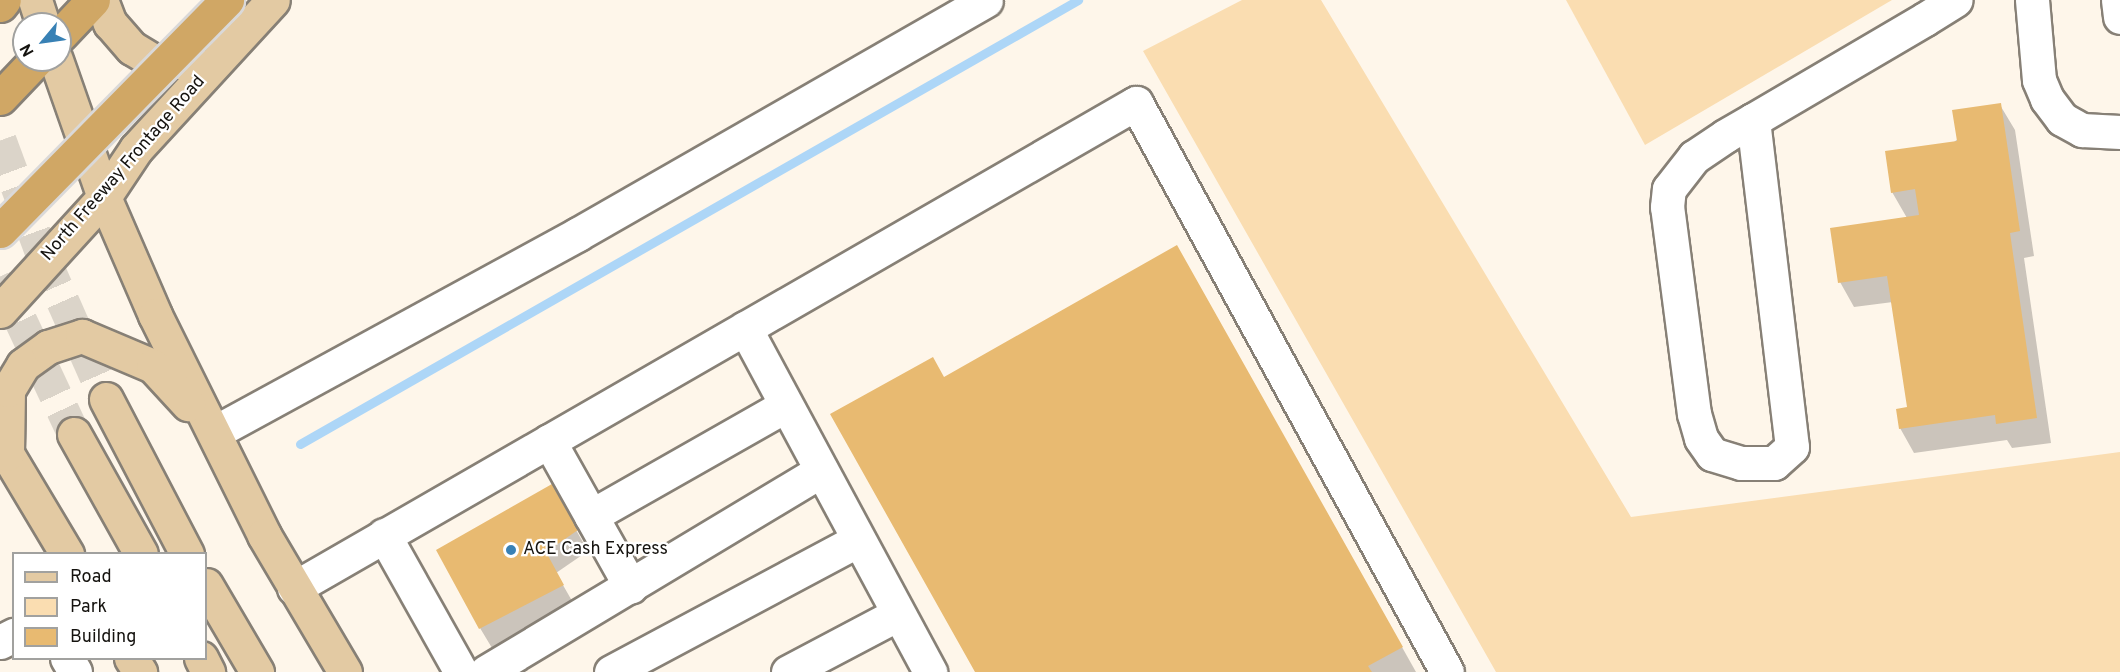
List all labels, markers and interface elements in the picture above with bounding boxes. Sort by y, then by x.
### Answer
north arrow [12,12,72,72]
text: N [16,40,40,60]
street label: North Freeway Frontage Road [38,72,210,266]
place label: ACE Cash Express [523,539,668,561]
marker: ACE Cash Express [504,543,518,557]
legend [12,552,207,660]
text: Road [70,566,112,589]
text: Park [70,596,107,619]
text: Building [70,626,136,649]

